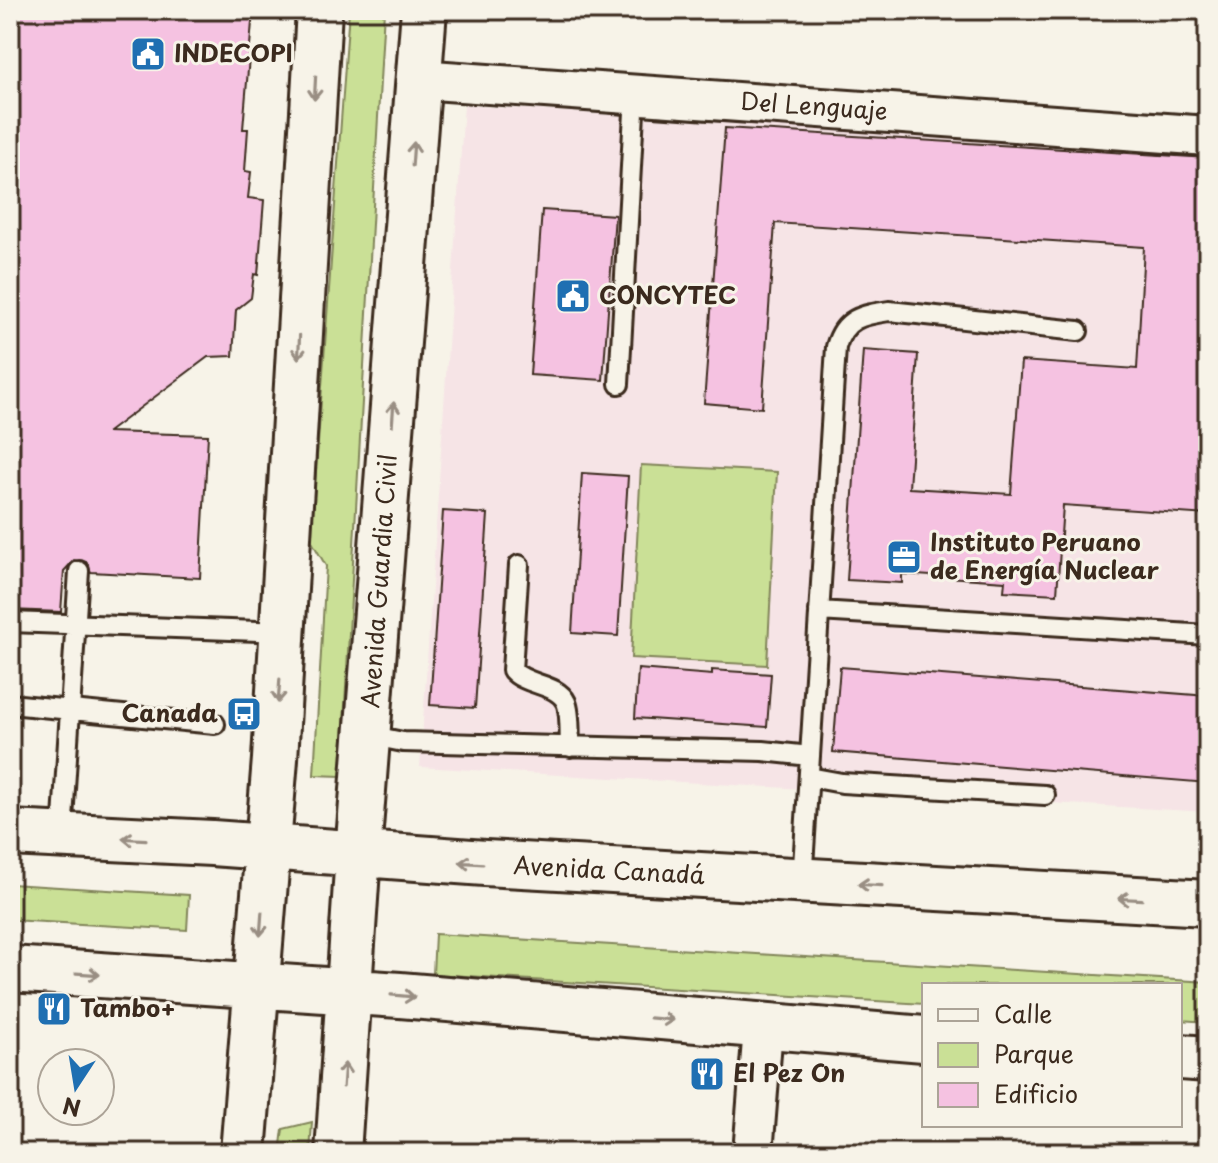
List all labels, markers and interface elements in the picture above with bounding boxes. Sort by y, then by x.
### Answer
place label: INDECOPI [174,34,293,70]
public building icon: INDECOPI [129,35,167,73]
one-way arrow [307,74,322,101]
street label: Del Lenguaje [739,82,889,128]
one-way arrow [406,141,421,168]
place label: CONCYTEC [599,276,736,312]
public building icon: CONCYTEC [554,277,592,315]
one-way arrow [292,333,307,360]
one-way arrow [386,401,401,428]
street label: Avenida Guardia Civil [351,453,405,709]
place label: Instituto Peruano de Energía Nuclear [930,523,1159,587]
office icon: Instituto Peruano de Energía Nuclear [885,538,923,576]
one-way arrow [271,677,286,704]
place label: Canada [121,694,218,730]
bus stop icon: Canada [225,695,263,733]
one-way arrow [121,831,148,846]
street label: Avenida Canadá [513,846,706,892]
one-way arrow [458,855,485,870]
one-way arrow [858,877,884,892]
one-way arrow [1117,891,1144,906]
one-way arrow [253,911,268,937]
one-way arrow [74,967,101,982]
legend [922,983,1182,1127]
one-way arrow [389,988,416,1003]
place label: Tambo+ [80,989,176,1025]
restaurant icon: Tambo+ [35,990,73,1028]
text: Calle [994,995,1052,1031]
one-way arrow [648,1011,675,1026]
text: Parque [994,1035,1074,1071]
north arrow [36,1047,116,1127]
place label: El Pez On [733,1054,845,1090]
restaurant icon: El Pez On [688,1055,726,1093]
one-way arrow [337,1062,352,1089]
text: Edificio [994,1075,1078,1111]
text: N [60,1090,83,1126]

